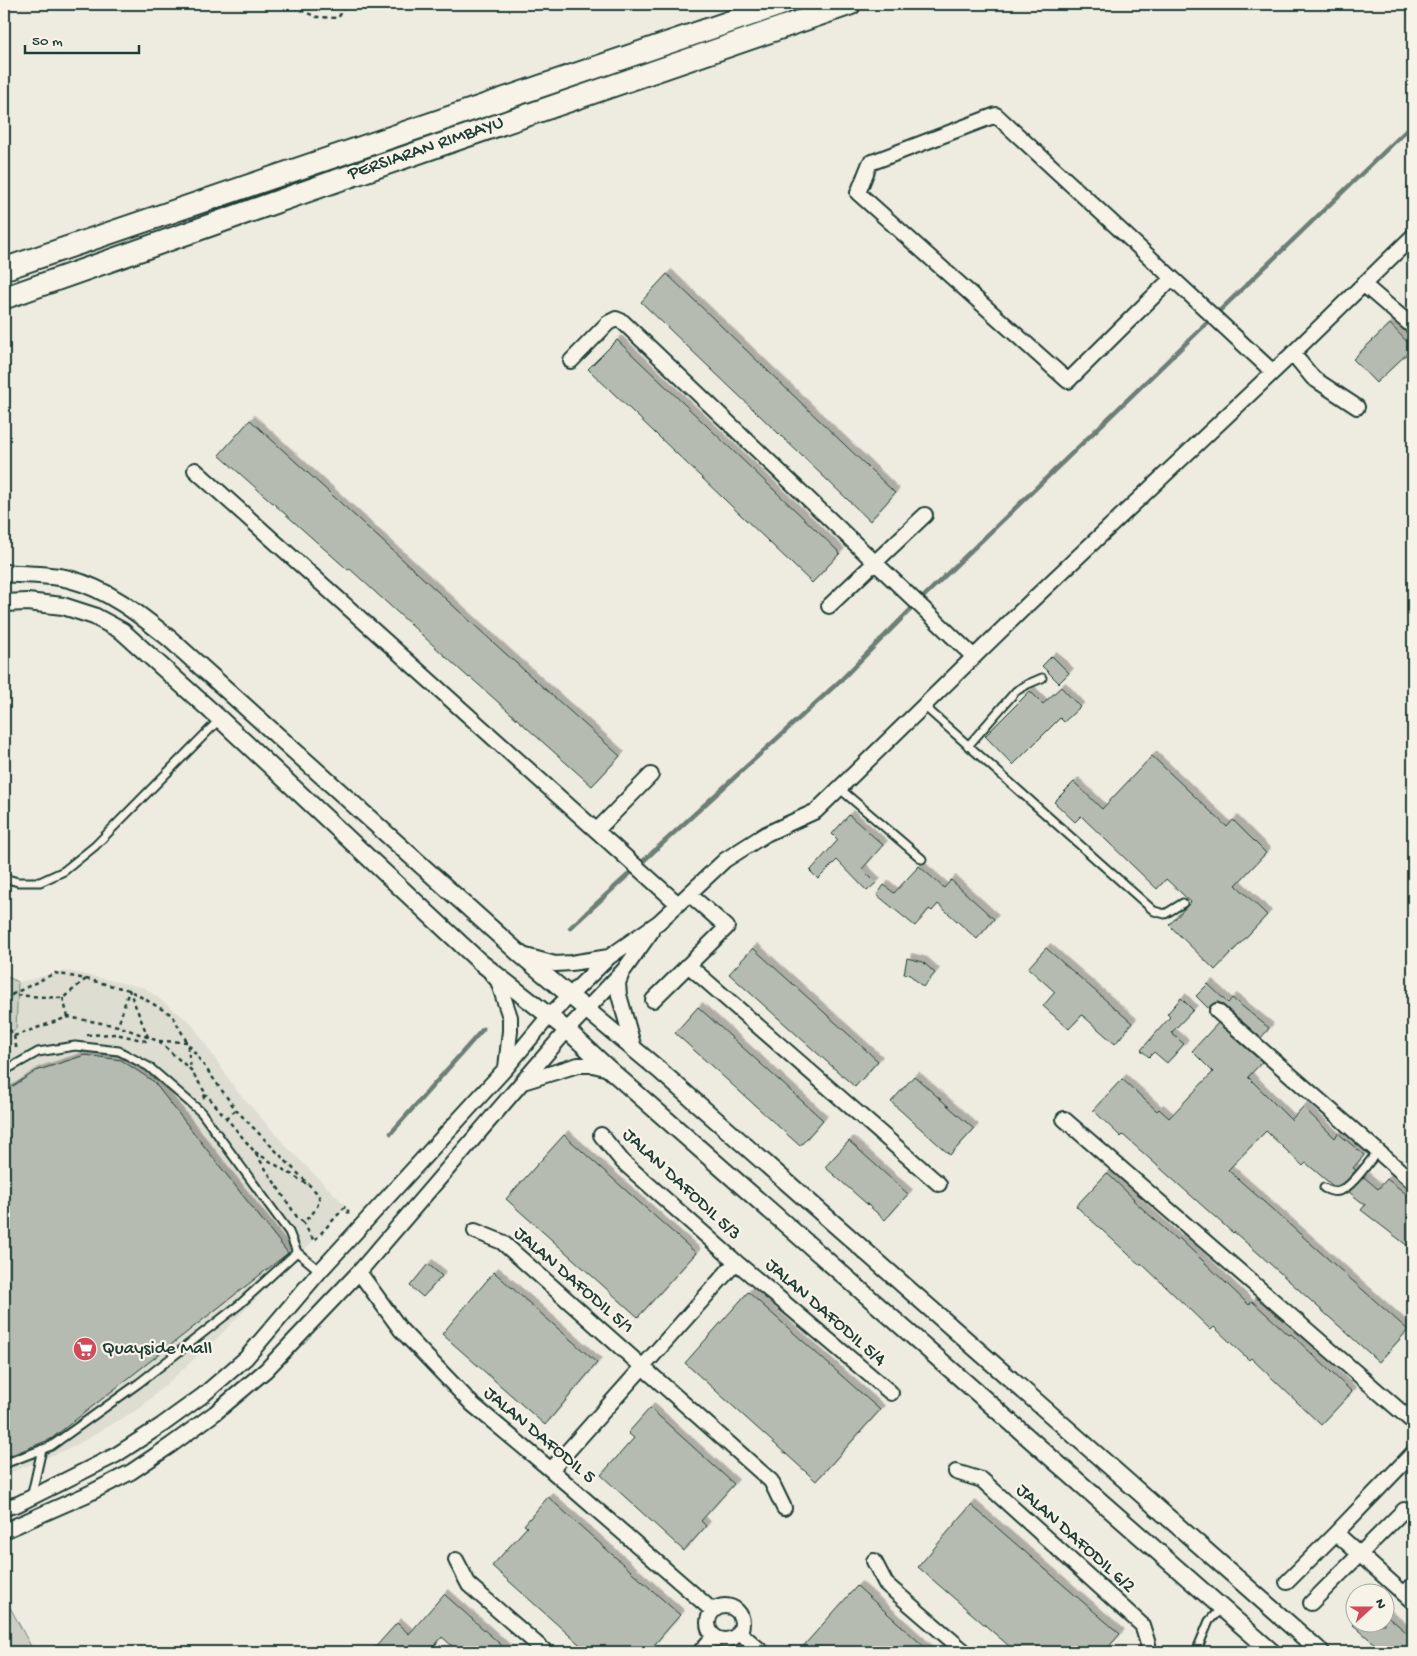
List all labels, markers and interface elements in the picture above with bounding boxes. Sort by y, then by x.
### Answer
scale bar [25,22,139,54]
text: 50 m [32,33,63,51]
street label: PERSIARAN RIMBAYU [344,112,507,187]
street label: JALAN DAFODIL 5/3 [617,1124,745,1246]
street label: JALAN DAFODIL 5/1 [508,1223,638,1339]
street label: JALAN DAFODIL 5/4 [760,1254,890,1372]
supermarket icon: Quayside Mall [72,1336,98,1362]
place label: Quayside Mall [102,1338,212,1361]
street label: JALAN DAFODIL 5 [478,1382,600,1490]
street label: JALAN DAFODIL 6/2 [1010,1479,1140,1599]
north arrow [1344,1584,1394,1634]
text: N [1370,1597,1389,1612]

